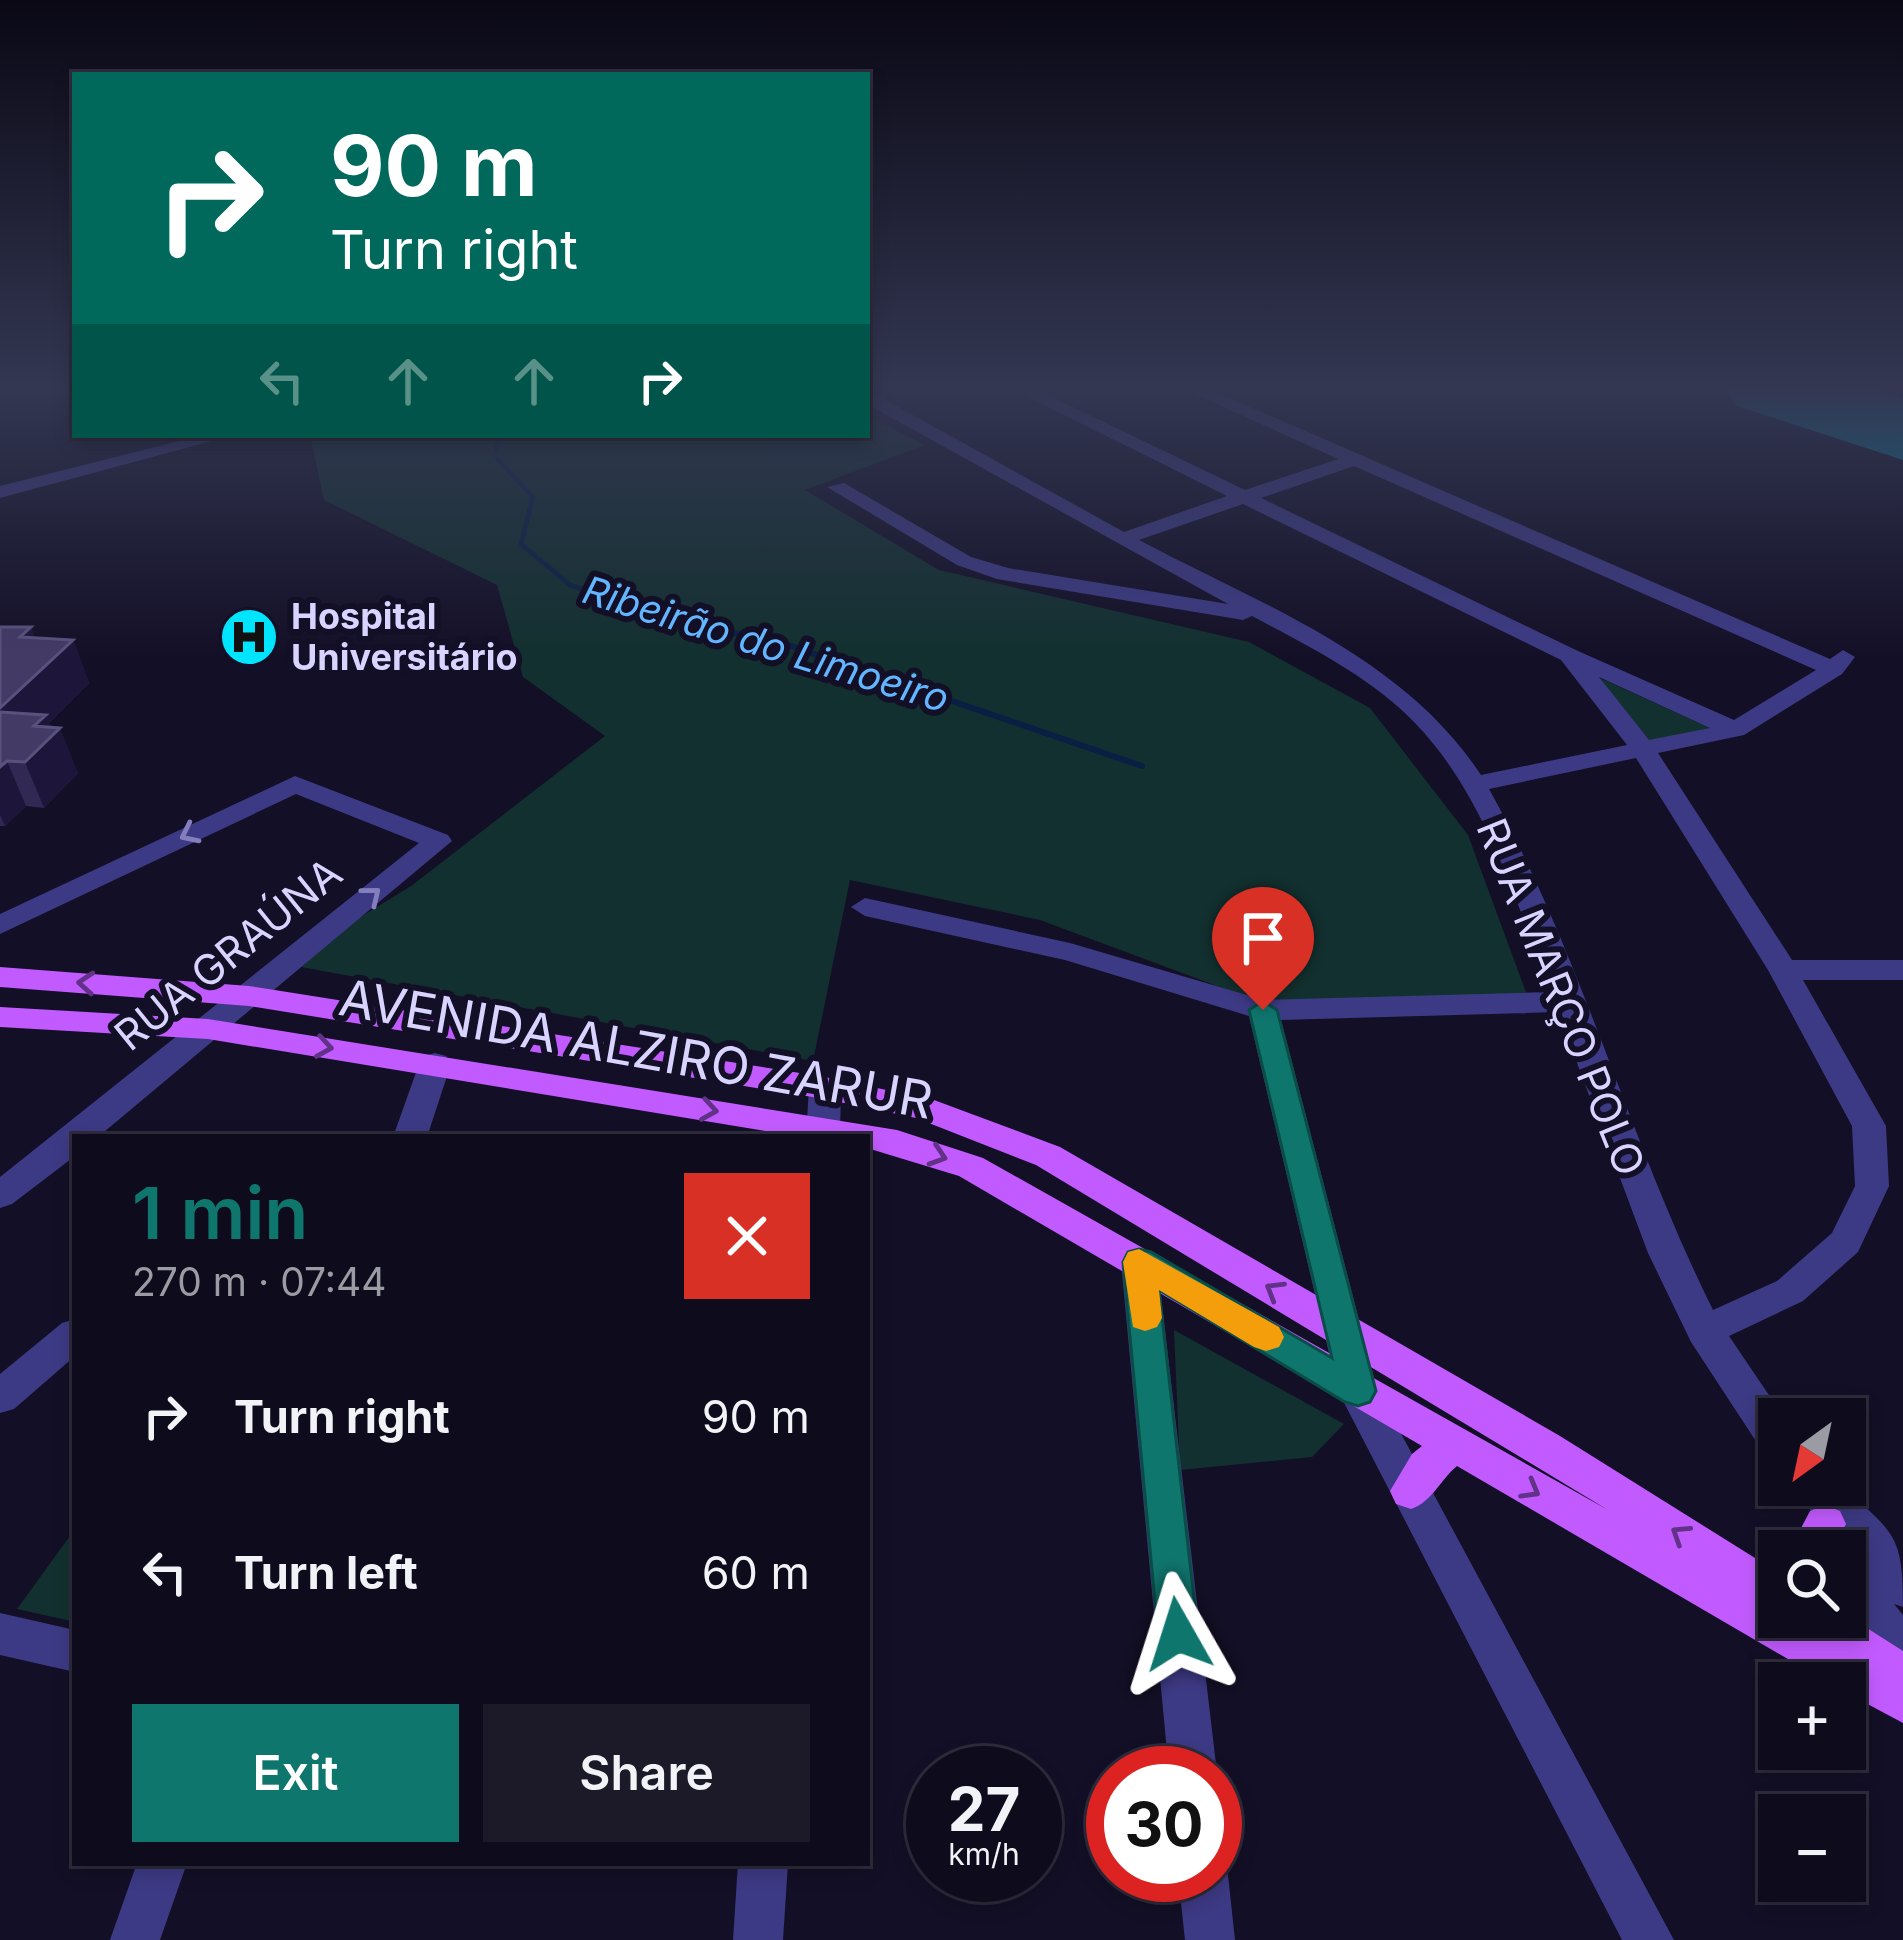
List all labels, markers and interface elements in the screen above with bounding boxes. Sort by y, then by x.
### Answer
text: 90 m [330,115,538,216]
icon: right [132,120,288,276]
text: Turn right [330,217,578,282]
icon: left [249,348,315,414]
icon: ahead [375,348,441,414]
icon: ahead [501,348,567,414]
icon: right [627,348,693,414]
water label: Ribeirão do Limoeiro [578,565,955,722]
place label: Hospital Universitário [291,594,518,679]
hospital icon: Hospital Universitário [218,606,280,668]
street label: RUA MARÇO POLO [1467,811,1656,1183]
one-way arrow [180,820,201,843]
street label: RUA GRAÚNA [104,847,351,1060]
pin [1212,887,1314,1010]
one-way arrow [358,888,380,909]
icon: arrive [1230,905,1296,971]
street label: AVENIDA ALZIRO ZARUR [335,966,937,1131]
one-way arrow [76,971,95,997]
one-way arrow [314,1033,333,1059]
one-way arrow [698,1096,718,1121]
one-way arrow [926,1142,947,1167]
text: 1 min [132,1169,308,1256]
button: close [684,1173,810,1299]
text: 270 m · 07:44 [132,1258,386,1305]
one-way arrow [1265,1282,1287,1305]
icon: right [132,1383,198,1449]
text: Turn right [234,1389,450,1444]
text: 90 m [702,1389,810,1444]
north arrow [1758,1398,1866,1506]
map controls [1758,1398,1866,1902]
one-way arrow [1518,1475,1540,1498]
one-way arrow [1672,1526,1694,1548]
button: search [1758,1530,1866,1638]
icon: left [132,1539,198,1605]
text: Turn left [234,1545,418,1600]
text: 60 m [702,1545,810,1600]
position arrow [1115,1571,1241,1697]
button: + [1758,1662,1866,1770]
button: Exit [132,1704,459,1842]
button: Share [483,1704,810,1842]
speed limit sign: 30 [1086,1746,1242,1902]
text: 27 [948,1773,1020,1845]
button: − [1758,1794,1866,1902]
text: km/h [948,1836,1020,1872]

